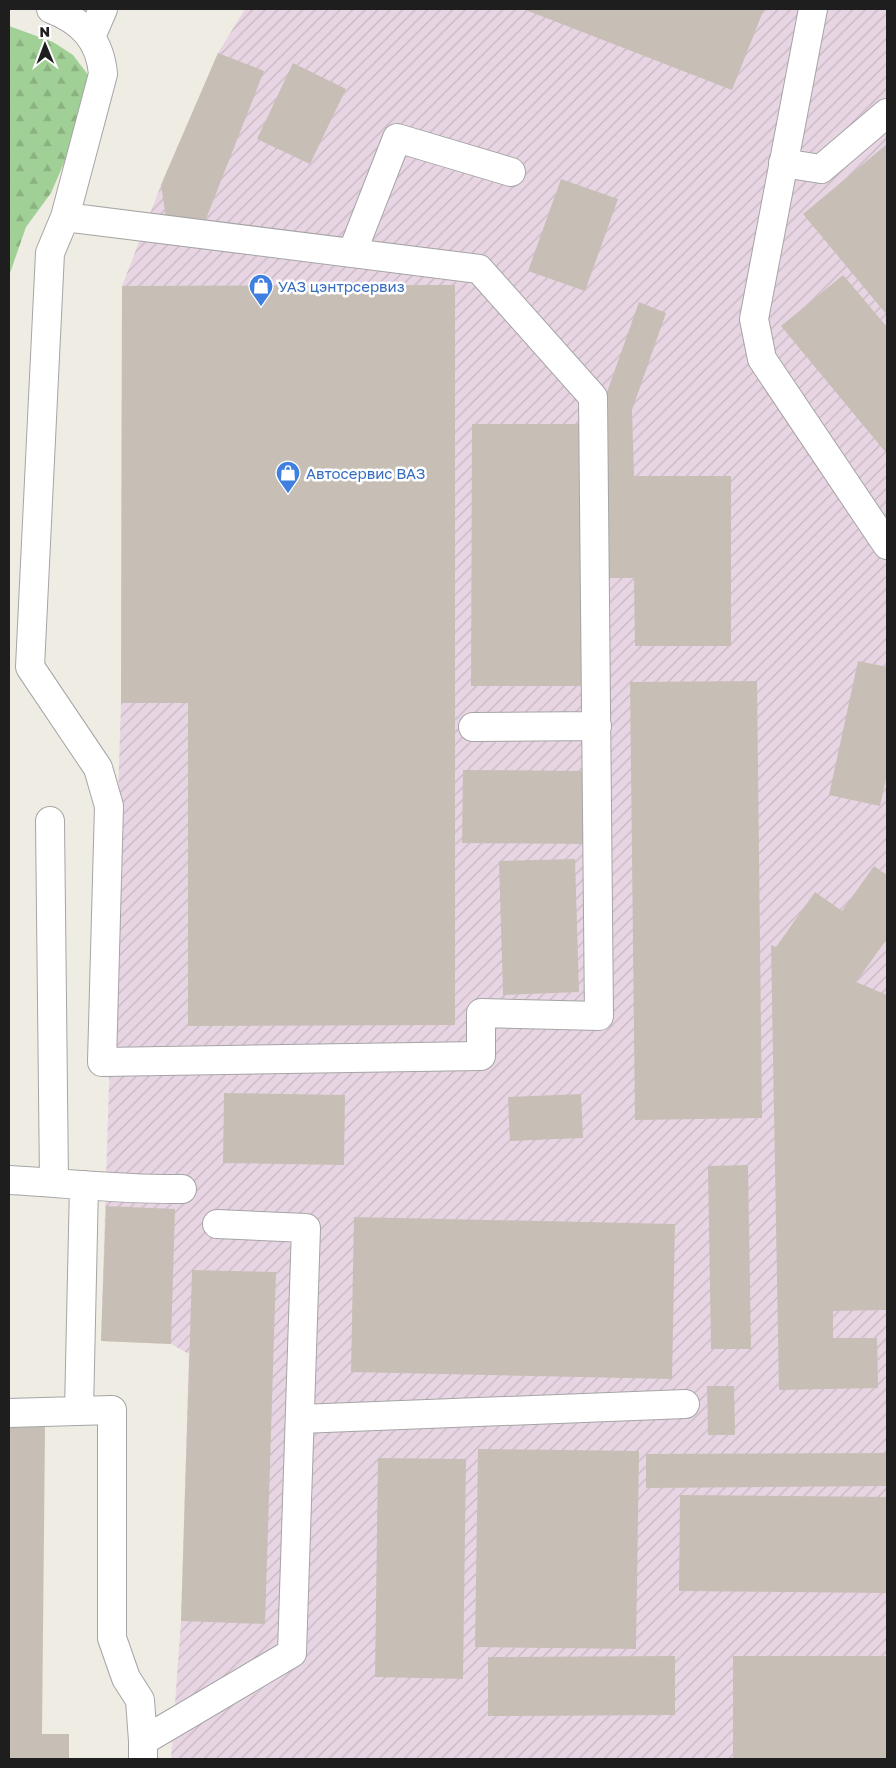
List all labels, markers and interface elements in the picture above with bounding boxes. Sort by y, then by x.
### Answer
north arrow [20,20,70,70]
text: N [39,23,50,40]
shop icon: УАЗ цэнтрсервиз [248,273,274,307]
place label: УАЗ цэнтрсервиз [278,277,405,295]
shop icon: Автосервис ВАЗ [275,460,301,494]
place label: Автосервис ВАЗ [306,464,425,482]

